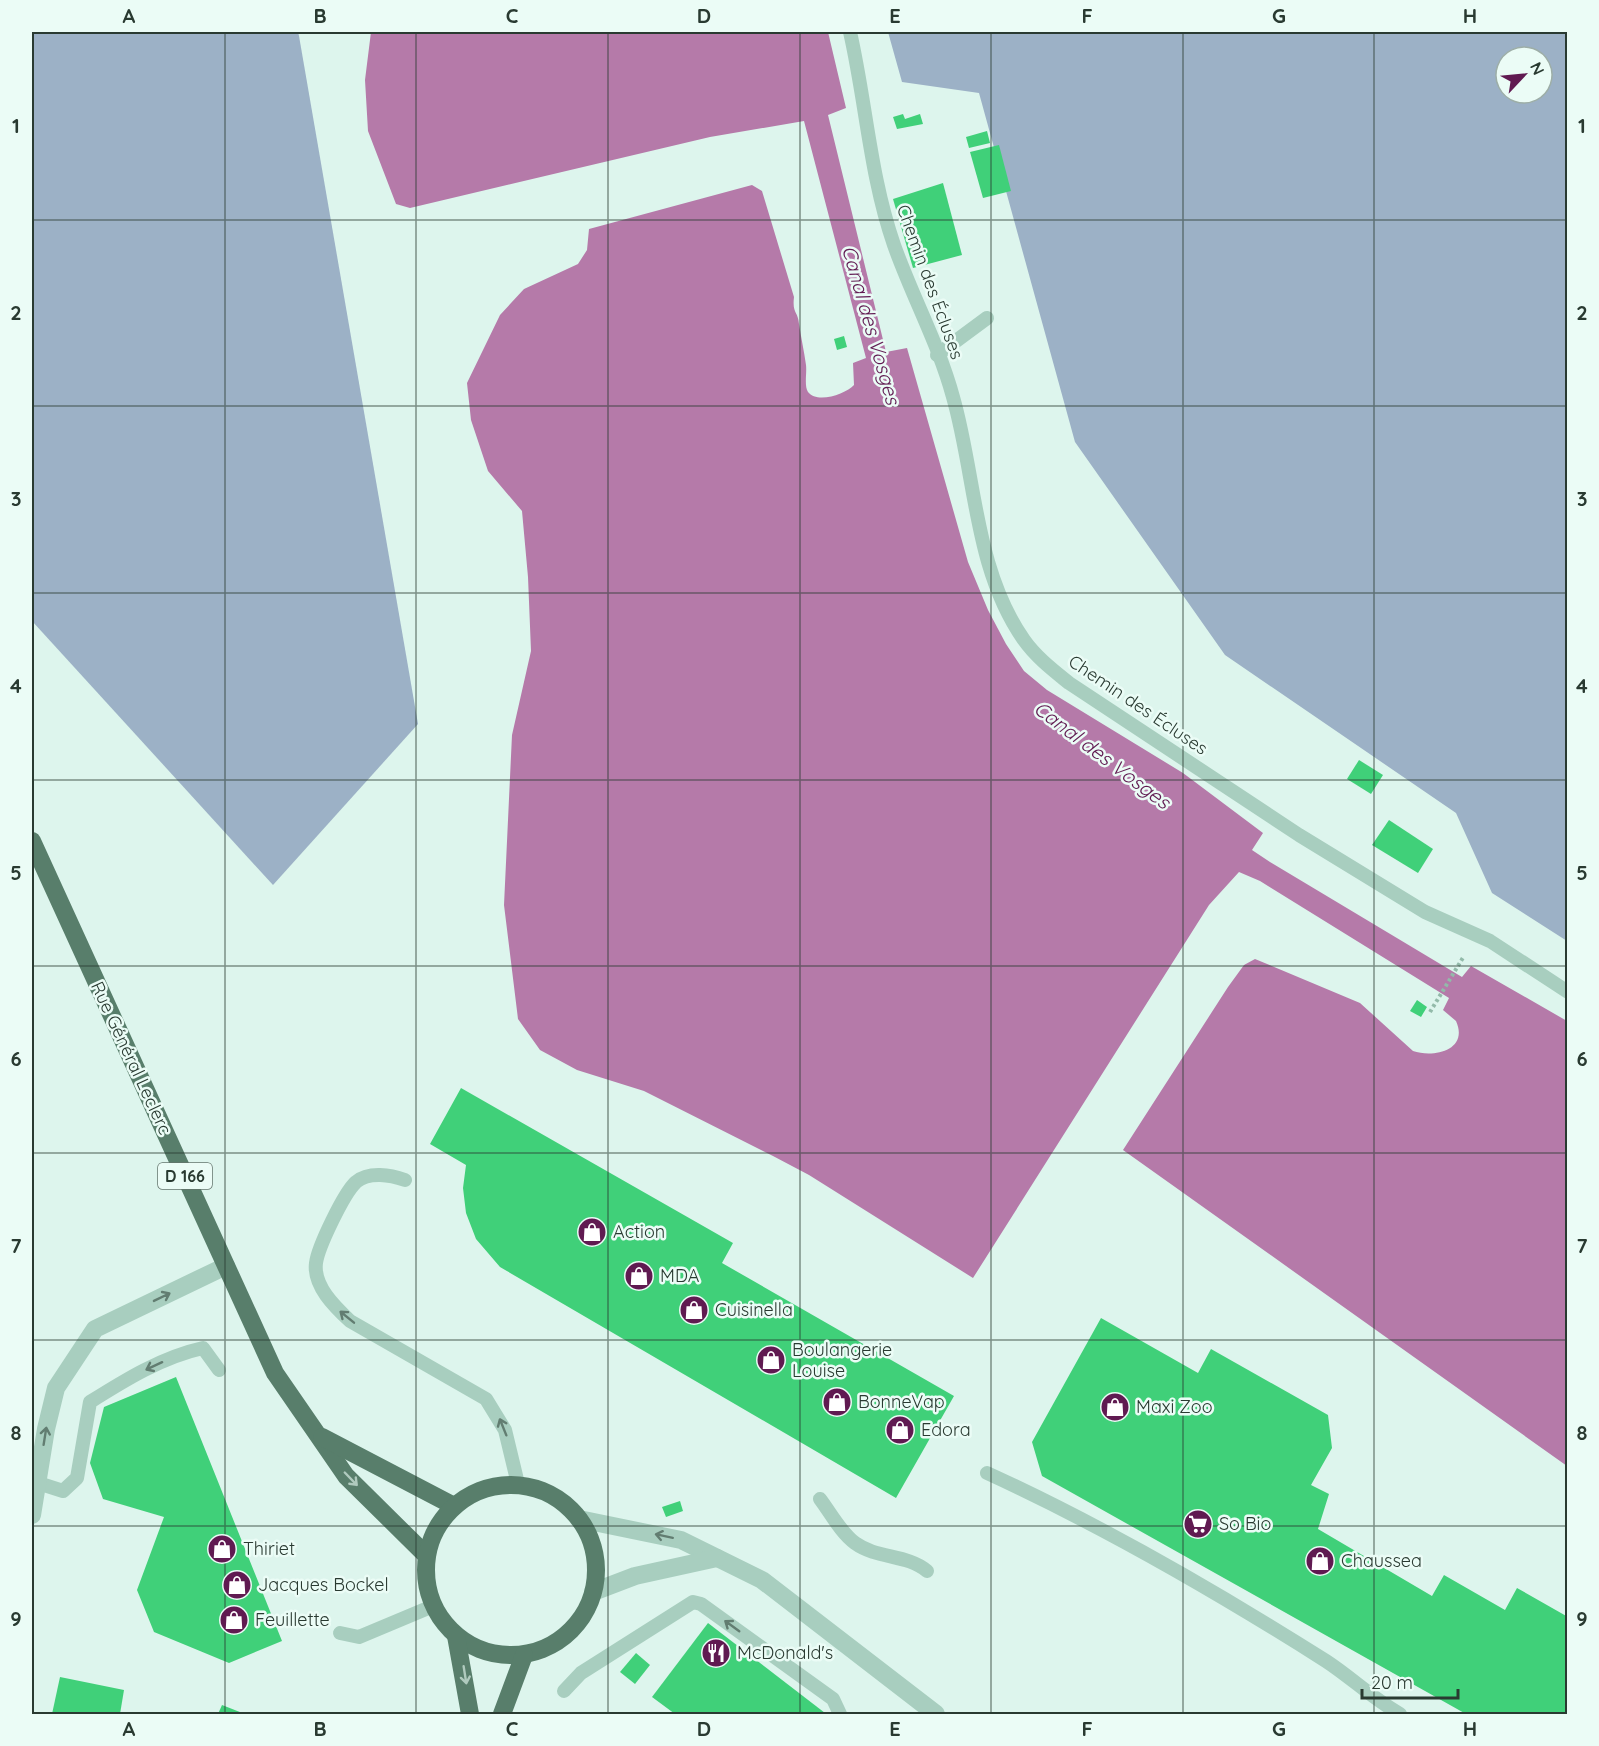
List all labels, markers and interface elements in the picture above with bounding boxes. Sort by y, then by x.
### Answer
text: A [123,3,136,28]
text: B [313,3,327,28]
text: C [506,3,519,28]
text: D [697,3,711,28]
text: E [889,3,901,28]
text: F [1081,3,1093,28]
text: G [1272,3,1286,28]
text: H [1463,3,1477,28]
north arrow [1494,45,1554,105]
text: N [1526,59,1549,78]
text: 1 [12,113,20,138]
text: 1 [1578,113,1586,138]
street label: Chemin des Écluses [892,201,969,362]
water label: Canal des Vosges [837,242,907,409]
text: 2 [10,300,22,325]
text: 2 [1576,300,1588,325]
text: 3 [11,486,21,511]
text: 3 [1577,486,1587,511]
street label: Chemin des Écluses [1064,649,1212,760]
text: 4 [10,673,22,698]
text: 4 [1576,673,1588,698]
water label: Canal des Vosges [1029,695,1177,815]
text: 5 [10,860,22,885]
text: 5 [1576,860,1588,885]
street label: Rue Général Leclerc [86,978,177,1138]
text: 6 [10,1046,22,1071]
text: 6 [1576,1046,1588,1071]
road number: D 166 [158,1163,212,1189]
shop icon: Action [576,1216,608,1248]
place label: Action [613,1220,665,1243]
text: 7 [11,1233,22,1258]
text: 7 [1577,1233,1588,1258]
shop icon: MDA [623,1260,655,1292]
place label: MDA [660,1264,700,1287]
one-way arrow [153,1290,171,1302]
shop icon: Cuisinella [678,1294,710,1326]
place label: Cuisinella [715,1298,793,1321]
one-way arrow [339,1311,355,1324]
place label: Boulangerie Louise [792,1338,892,1382]
shop icon: Boulangerie Louise [755,1344,787,1376]
one-way arrow [146,1361,164,1373]
shop icon: BonneVap [821,1386,853,1418]
place label: BonneVap [858,1390,945,1413]
shop icon: Maxi Zoo [1099,1391,1131,1423]
place label: Maxi Zoo [1136,1395,1213,1418]
shop icon: Edora [884,1414,916,1446]
one-way arrow [497,1418,508,1437]
place label: Edora [921,1418,971,1441]
text: 8 [11,1420,22,1445]
text: 8 [1577,1420,1588,1445]
one-way arrow [39,1427,50,1447]
one-way arrow [344,1472,358,1487]
supermarket icon: So Bio [1182,1508,1214,1540]
place label: So Bio [1219,1512,1271,1535]
one-way arrow [655,1530,674,1541]
shop icon: Thiriet [206,1533,238,1565]
place label: Thiriet [243,1537,295,1560]
shop icon: Chaussea [1304,1545,1336,1577]
place label: Chaussea [1341,1549,1422,1572]
shop icon: Jacques Bockel [221,1569,253,1601]
place label: Jacques Bockel [258,1573,389,1596]
shop icon: Feuillette [218,1604,250,1636]
text: 9 [10,1606,22,1631]
text: 9 [1576,1606,1588,1631]
place label: Feuillette [255,1608,330,1631]
one-way arrow [724,1619,740,1632]
restaurant icon: McDonald's [700,1637,732,1669]
place label: McDonald's [737,1641,833,1664]
scale bar [1362,1662,1458,1700]
one-way arrow [459,1665,470,1685]
text: 20 m [1371,1671,1413,1694]
text: A [123,1716,136,1741]
text: B [313,1716,327,1741]
text: C [506,1716,519,1741]
text: D [697,1716,711,1741]
text: E [889,1716,901,1741]
text: F [1081,1716,1093,1741]
text: G [1272,1716,1286,1741]
text: H [1463,1716,1477,1741]

